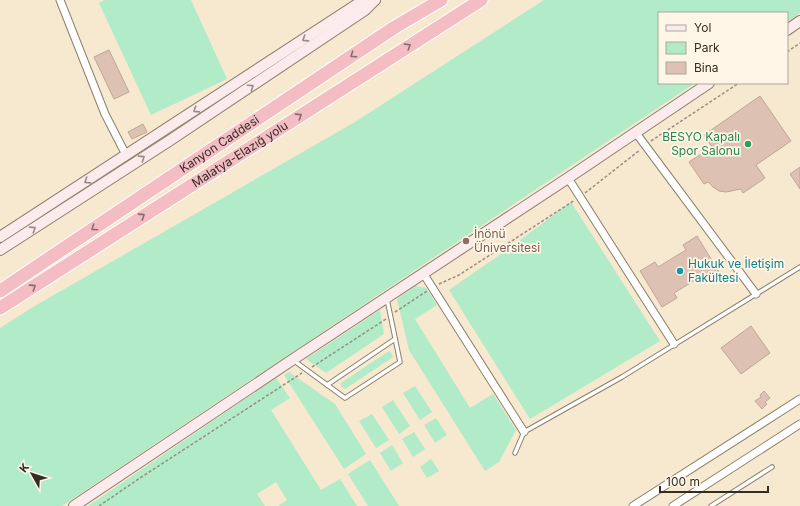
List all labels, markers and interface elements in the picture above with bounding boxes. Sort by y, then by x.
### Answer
legend [658,12,788,84]
text: Yol [694,20,711,35]
one-way arrow [302,34,309,41]
text: Park [694,40,720,55]
one-way arrow [404,43,411,50]
one-way arrow [351,50,358,57]
text: Bina [694,60,719,75]
one-way arrow [246,84,253,91]
one-way arrow [193,105,200,112]
street label: Kanyon Caddesi [177,112,262,176]
one-way arrow [295,113,302,121]
street label: Malatya-Elazığ yolu [189,118,291,190]
place label: BESYO Kapalı Spor Salonu [662,129,740,158]
marker: BESYO Kapalı Spor Salonu [743,139,753,149]
one-way arrow [138,155,145,163]
one-way arrow [84,176,91,183]
one-way arrow [138,214,145,221]
one-way arrow [91,223,98,231]
one-way arrow [29,226,36,233]
place label: İnönü Üniversitesi [474,226,540,255]
marker: İnönü Üniversitesi [461,236,471,246]
place label: Hukuk ve İletişim Fakültesi [688,256,784,285]
marker: Hukuk ve İletişim Fakültesi [675,266,685,276]
one-way arrow [29,284,36,291]
north arrow [12,454,52,494]
text: K [16,460,32,475]
scale bar [660,468,768,494]
text: 100 m [666,474,700,489]

